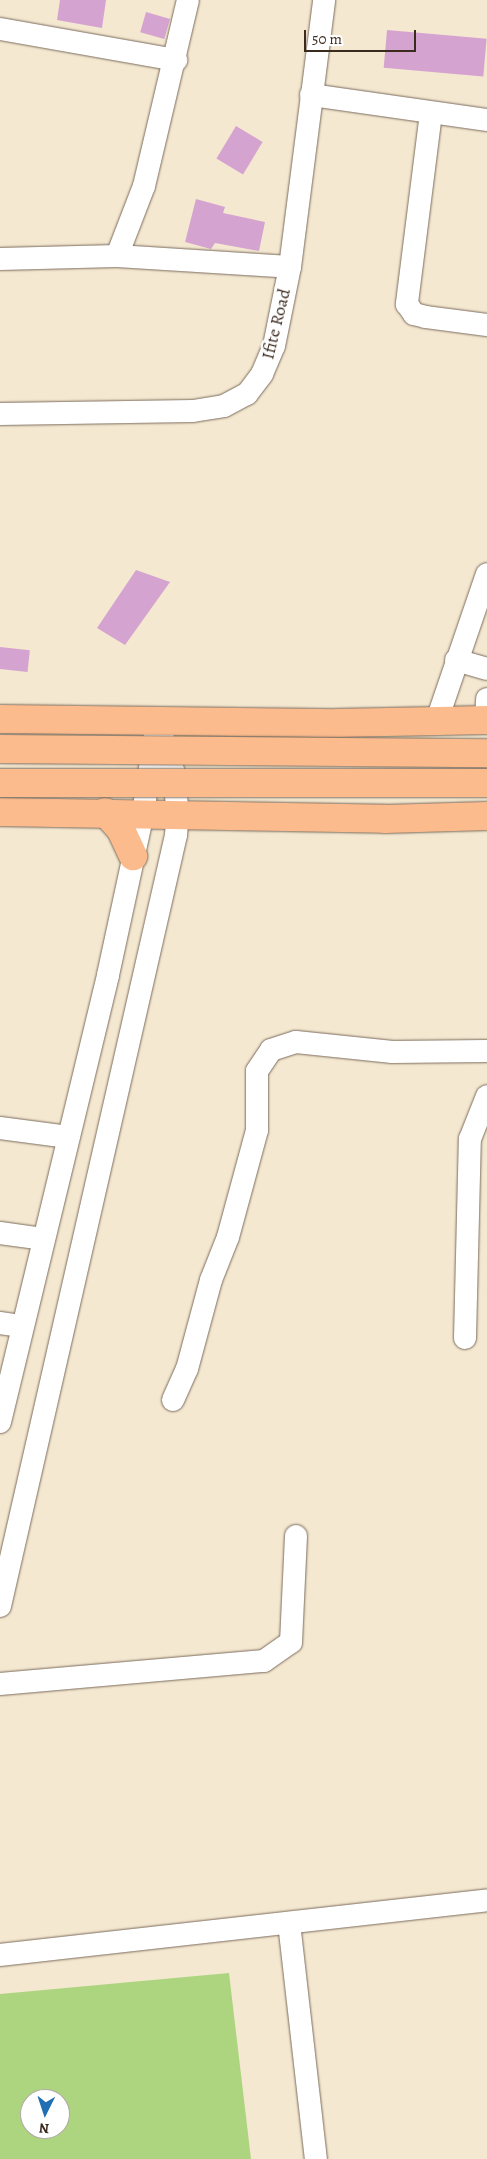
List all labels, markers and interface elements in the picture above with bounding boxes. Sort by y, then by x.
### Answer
scale bar [307,20,420,52]
text: 50 m [312,29,342,49]
street label: Ifite Road [257,286,295,362]
north arrow [20,2089,70,2139]
text: N [38,2119,50,2138]

